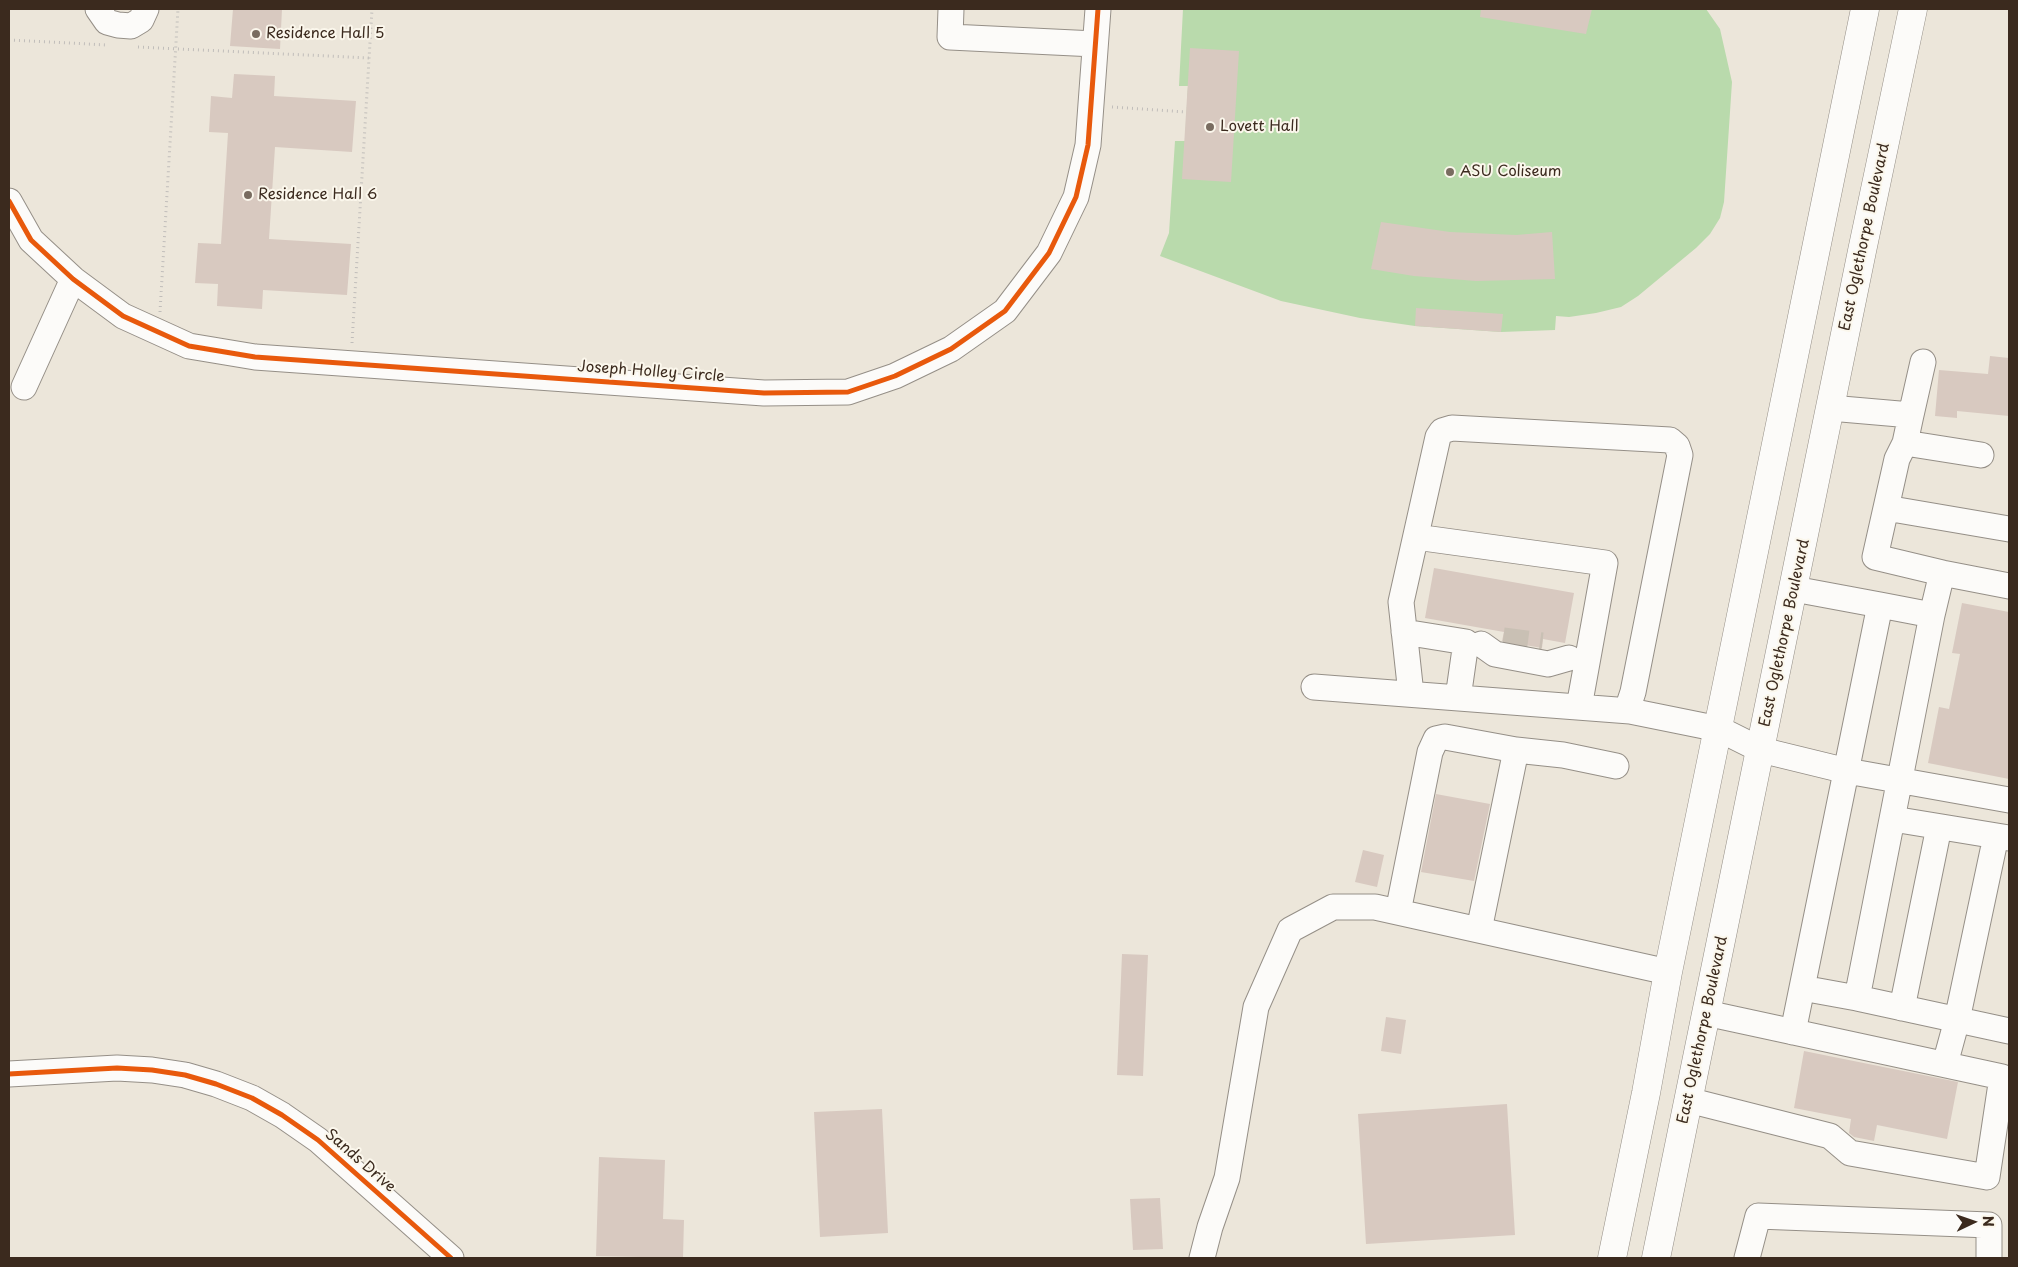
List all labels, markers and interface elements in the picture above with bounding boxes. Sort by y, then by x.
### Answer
place label: Residence Hall 5 [266,25,384,43]
marker: Residence Hall 5 [250,28,262,40]
place label: Lovett Hall [1220,118,1299,136]
marker: Lovett Hall [1204,121,1216,133]
street label: East Oglethorpe Boulevard [1836,141,1894,333]
place label: ASU Coliseum [1460,163,1561,181]
marker: ASU Coliseum [1444,166,1456,178]
place label: Residence Hall 6 [258,186,377,204]
marker: Residence Hall 6 [242,189,254,201]
street label: Joseph Holley Circle [577,358,725,386]
street label: East Oglethorpe Boulevard [1756,537,1814,729]
street label: East Oglethorpe Boulevard [1674,934,1732,1126]
street label: Sands Drive [321,1126,399,1196]
north arrow [1948,1197,1998,1247]
text: N [1978,1215,1999,1227]

